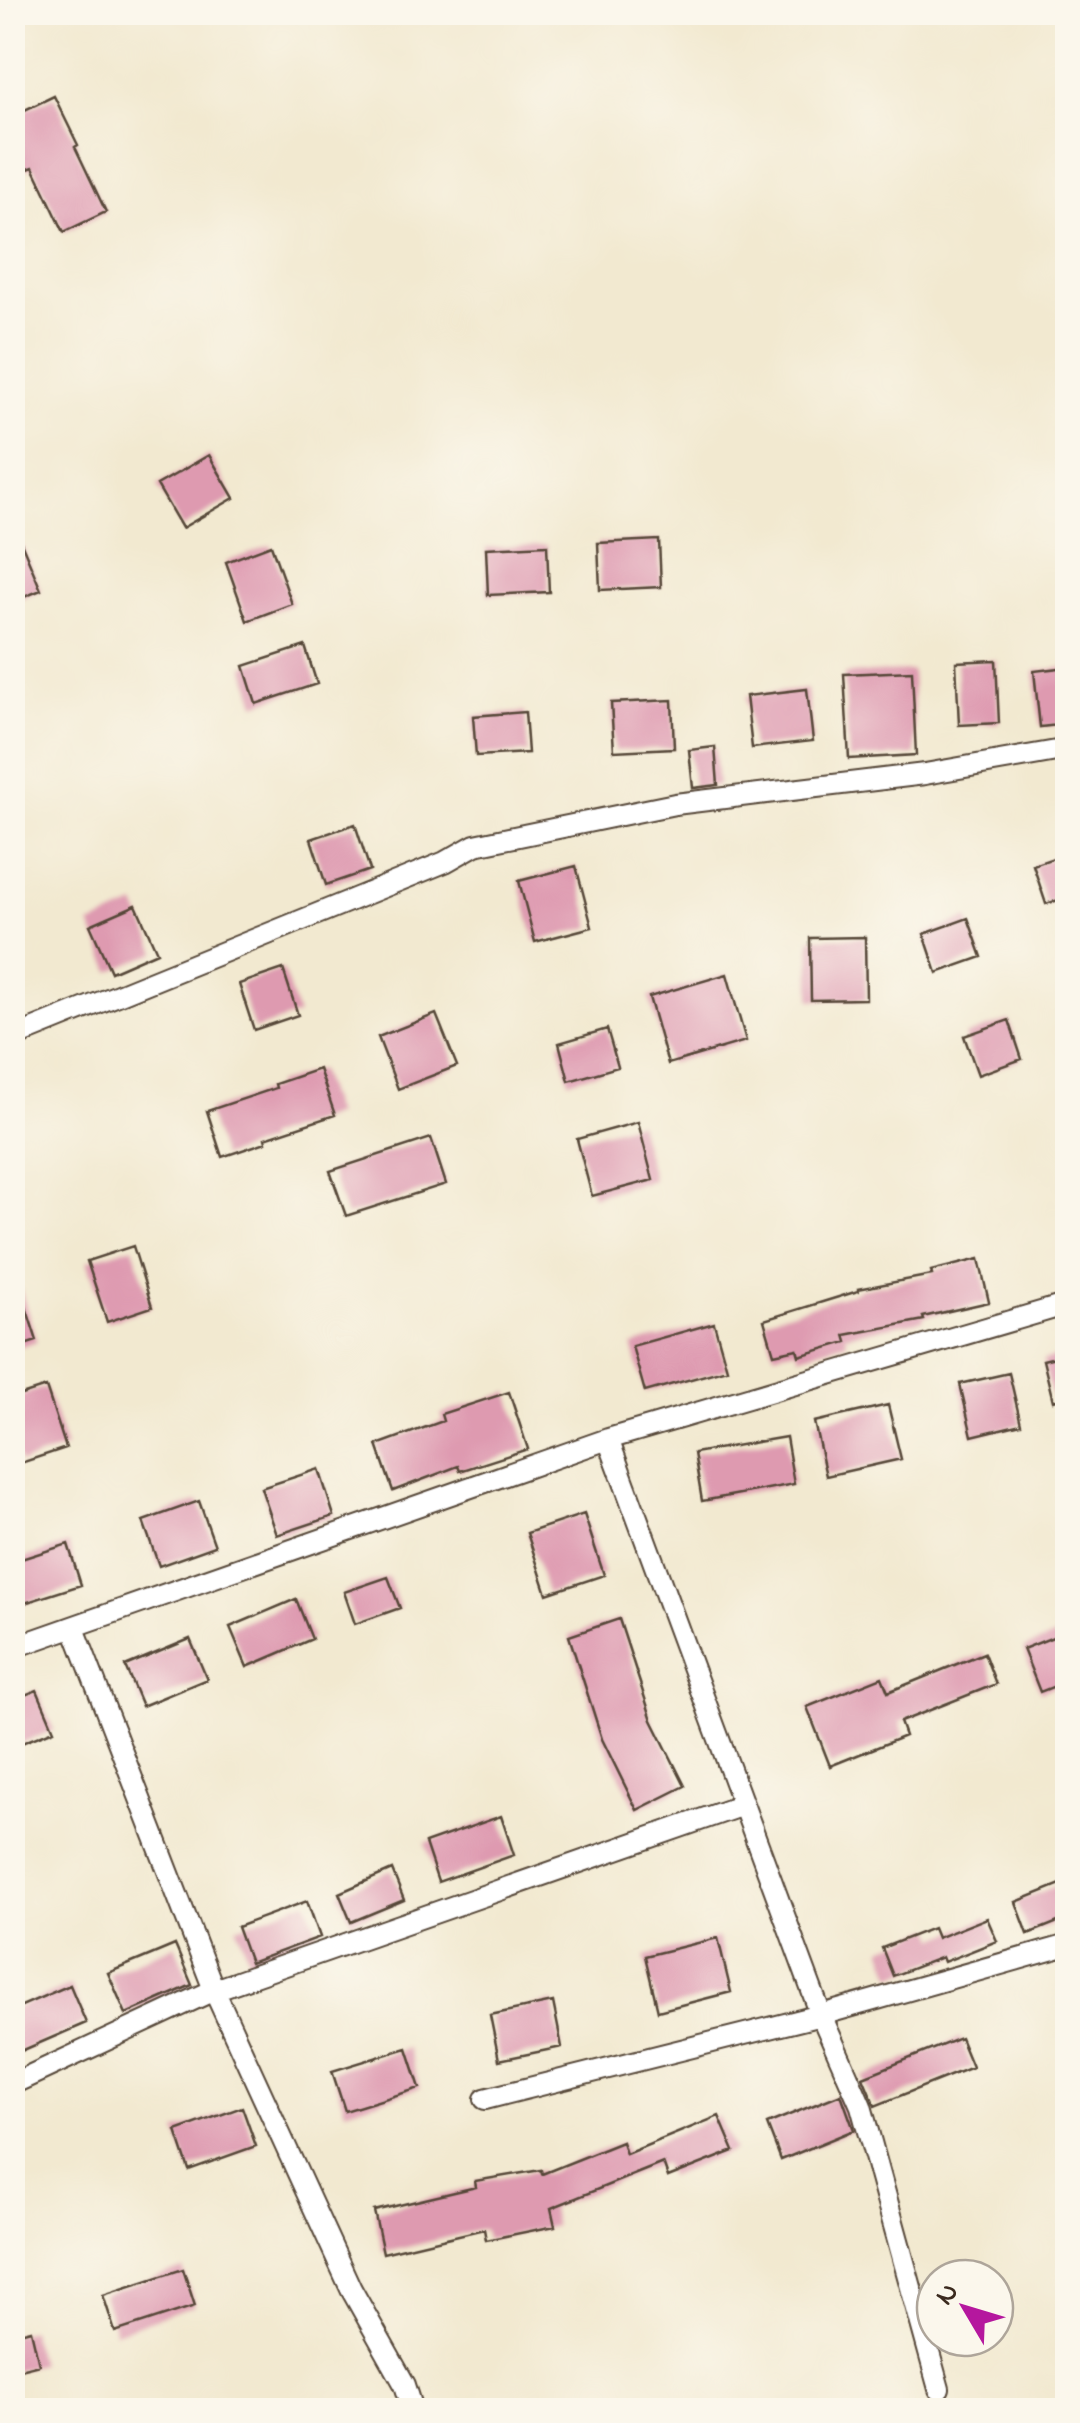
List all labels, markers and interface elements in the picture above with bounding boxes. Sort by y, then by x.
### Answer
north arrow [915,2258,1015,2358]
text: N [926,2275,970,2315]

